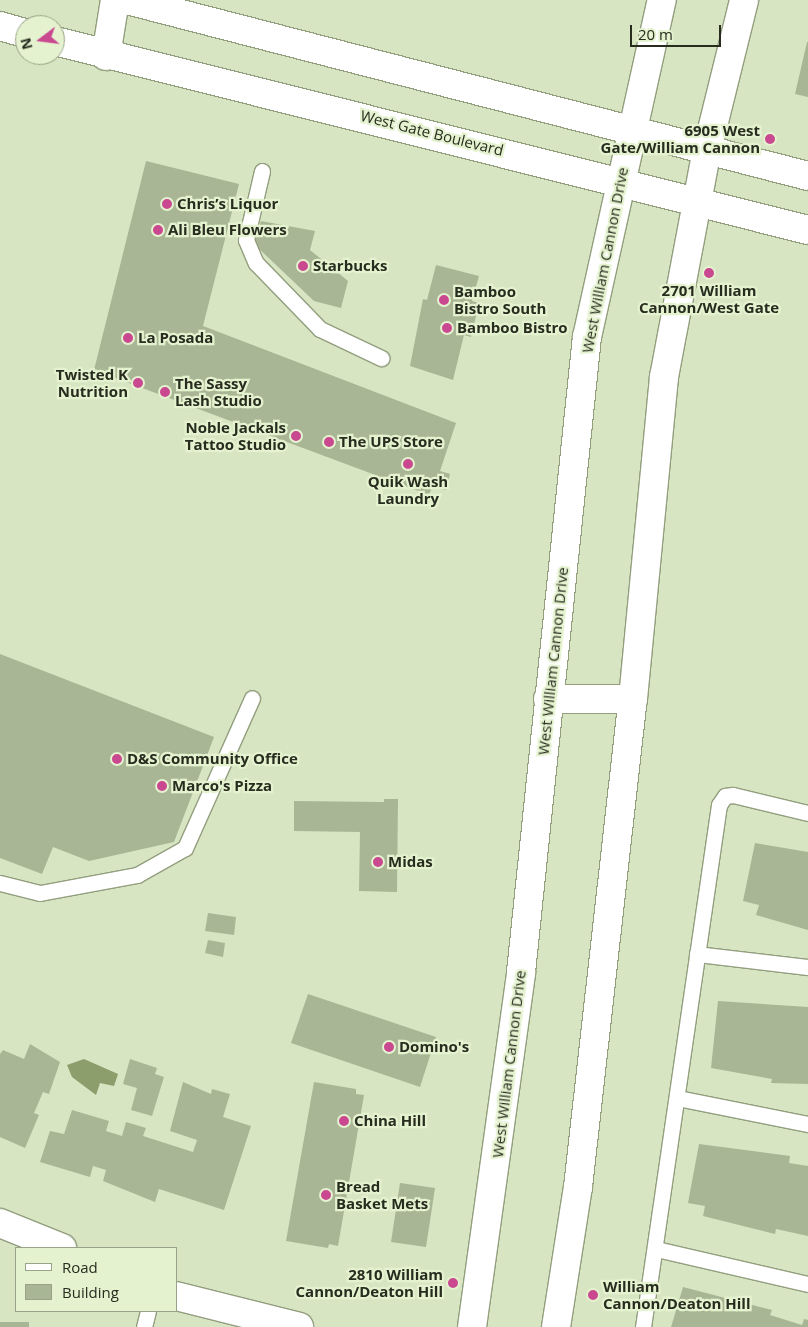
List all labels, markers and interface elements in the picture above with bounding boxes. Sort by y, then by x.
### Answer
north arrow [15,15,65,65]
scale bar [633,15,724,47]
text: 20 m [638,24,673,44]
text: N [15,36,37,52]
street label: West Gate Boulevard [359,107,505,159]
place label: 6905 West Gate/William Cannon [601,121,760,156]
marker: 6905 West Gate/William Cannon [764,133,776,145]
street label: West William Cannon Drive [578,166,632,354]
place label: Chris’s Liquor [177,195,278,213]
marker: Chris’s Liquor [161,198,173,210]
place label: Ali Bleu Flowers [168,221,287,239]
marker: Ali Bleu Flowers [152,224,164,236]
place label: Starbucks [313,257,387,275]
marker: Starbucks [297,260,309,272]
marker: 2701 William Cannon/West Gate [703,267,715,279]
place label: 2701 William Cannon/West Gate [639,281,779,316]
place label: Bamboo Bistro South [454,282,546,317]
marker: Bamboo Bistro South [438,294,450,306]
place label: Bamboo Bistro [457,319,568,337]
marker: Bamboo Bistro [441,322,453,334]
place label: La Posada [138,329,213,347]
marker: La Posada [122,332,134,344]
place label: Twisted K Nutrition [56,365,128,400]
place label: The Sassy Lash Studio [175,374,262,409]
marker: Twisted K Nutrition [132,377,144,389]
marker: The Sassy Lash Studio [159,386,171,398]
place label: Noble Jackals Tattoo Studio [185,418,286,453]
marker: Noble Jackals Tattoo Studio [290,430,302,442]
place label: The UPS Store [339,433,443,451]
marker: The UPS Store [323,436,335,448]
marker: Quik Wash Laundry [402,458,414,470]
place label: Quik Wash Laundry [368,472,448,507]
street label: West William Cannon Drive [534,566,572,756]
place label: D&S Community Office [127,750,298,768]
marker: D&S Community Office [111,753,123,765]
place label: Marco's Pizza [172,777,272,795]
marker: Marco's Pizza [156,780,168,792]
place label: Midas [388,853,433,871]
marker: Midas [372,856,384,868]
street label: West William Cannon Drive [489,969,529,1159]
place label: Domino's [399,1038,469,1056]
marker: Domino's [383,1041,395,1053]
place label: China Hill [354,1112,426,1130]
marker: China Hill [338,1115,350,1127]
place label: Bread Basket Mets [336,1177,428,1212]
marker: Bread Basket Mets [320,1189,332,1201]
legend [15,1247,178,1312]
text: Road [62,1257,98,1277]
place label: 2810 William Cannon/Deaton Hill [296,1265,443,1300]
marker: 2810 William Cannon/Deaton Hill [447,1277,459,1289]
place label: William Cannon/Deaton Hill [603,1277,750,1312]
text: Building [62,1282,119,1302]
marker: William Cannon/Deaton Hill [587,1289,599,1301]

